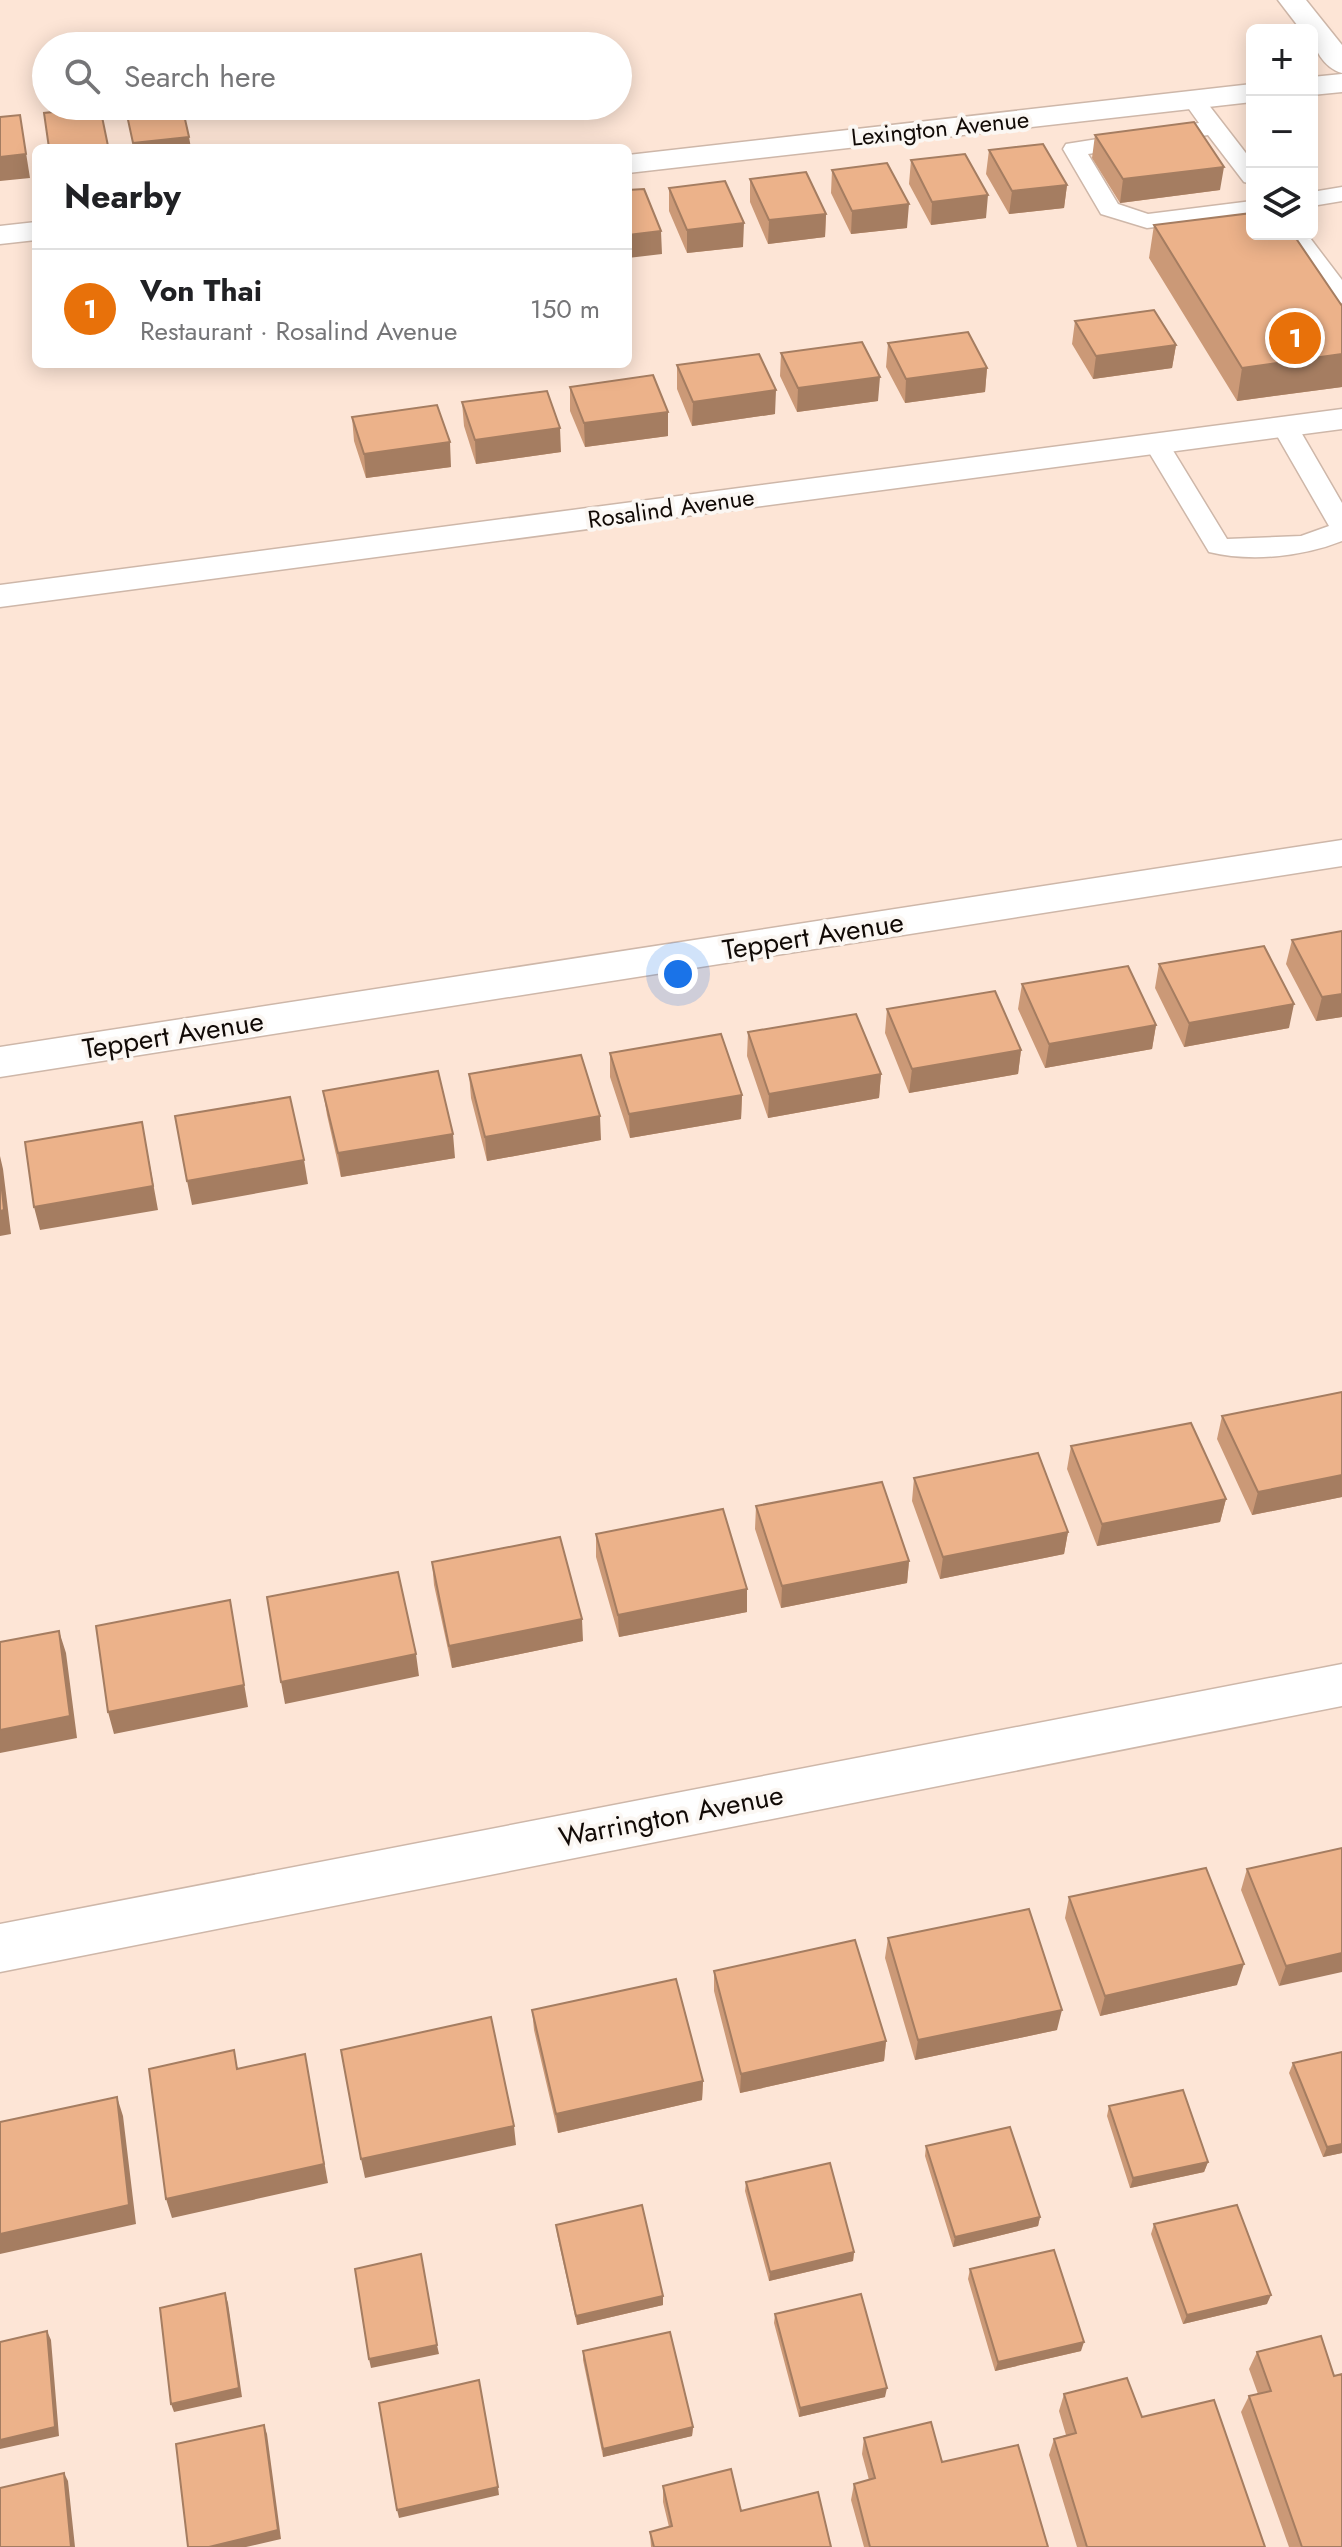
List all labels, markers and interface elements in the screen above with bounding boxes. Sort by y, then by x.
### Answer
map controls [1246,24,1318,240]
button: + [1246,24,1318,96]
search box [32,32,632,120]
icon: search [60,54,104,98]
text: Search here [124,55,276,98]
button: − [1246,96,1318,168]
street label: Lexington Avenue [849,101,1031,155]
button: layers [1246,168,1318,240]
text: Nearby [64,172,181,221]
text: Von Thai [140,269,262,312]
text: 1 [83,290,97,328]
text: 150 m [530,290,600,328]
pin: 1 [1269,308,1321,368]
text: Restaurant · Rosalind Avenue [140,312,457,350]
street label: Rosalind Avenue [585,479,757,537]
street label: Teppert Avenue [719,901,907,971]
your location [658,954,698,994]
street label: Teppert Avenue [79,1000,267,1070]
street label: Warrington Avenue [555,1774,787,1858]

